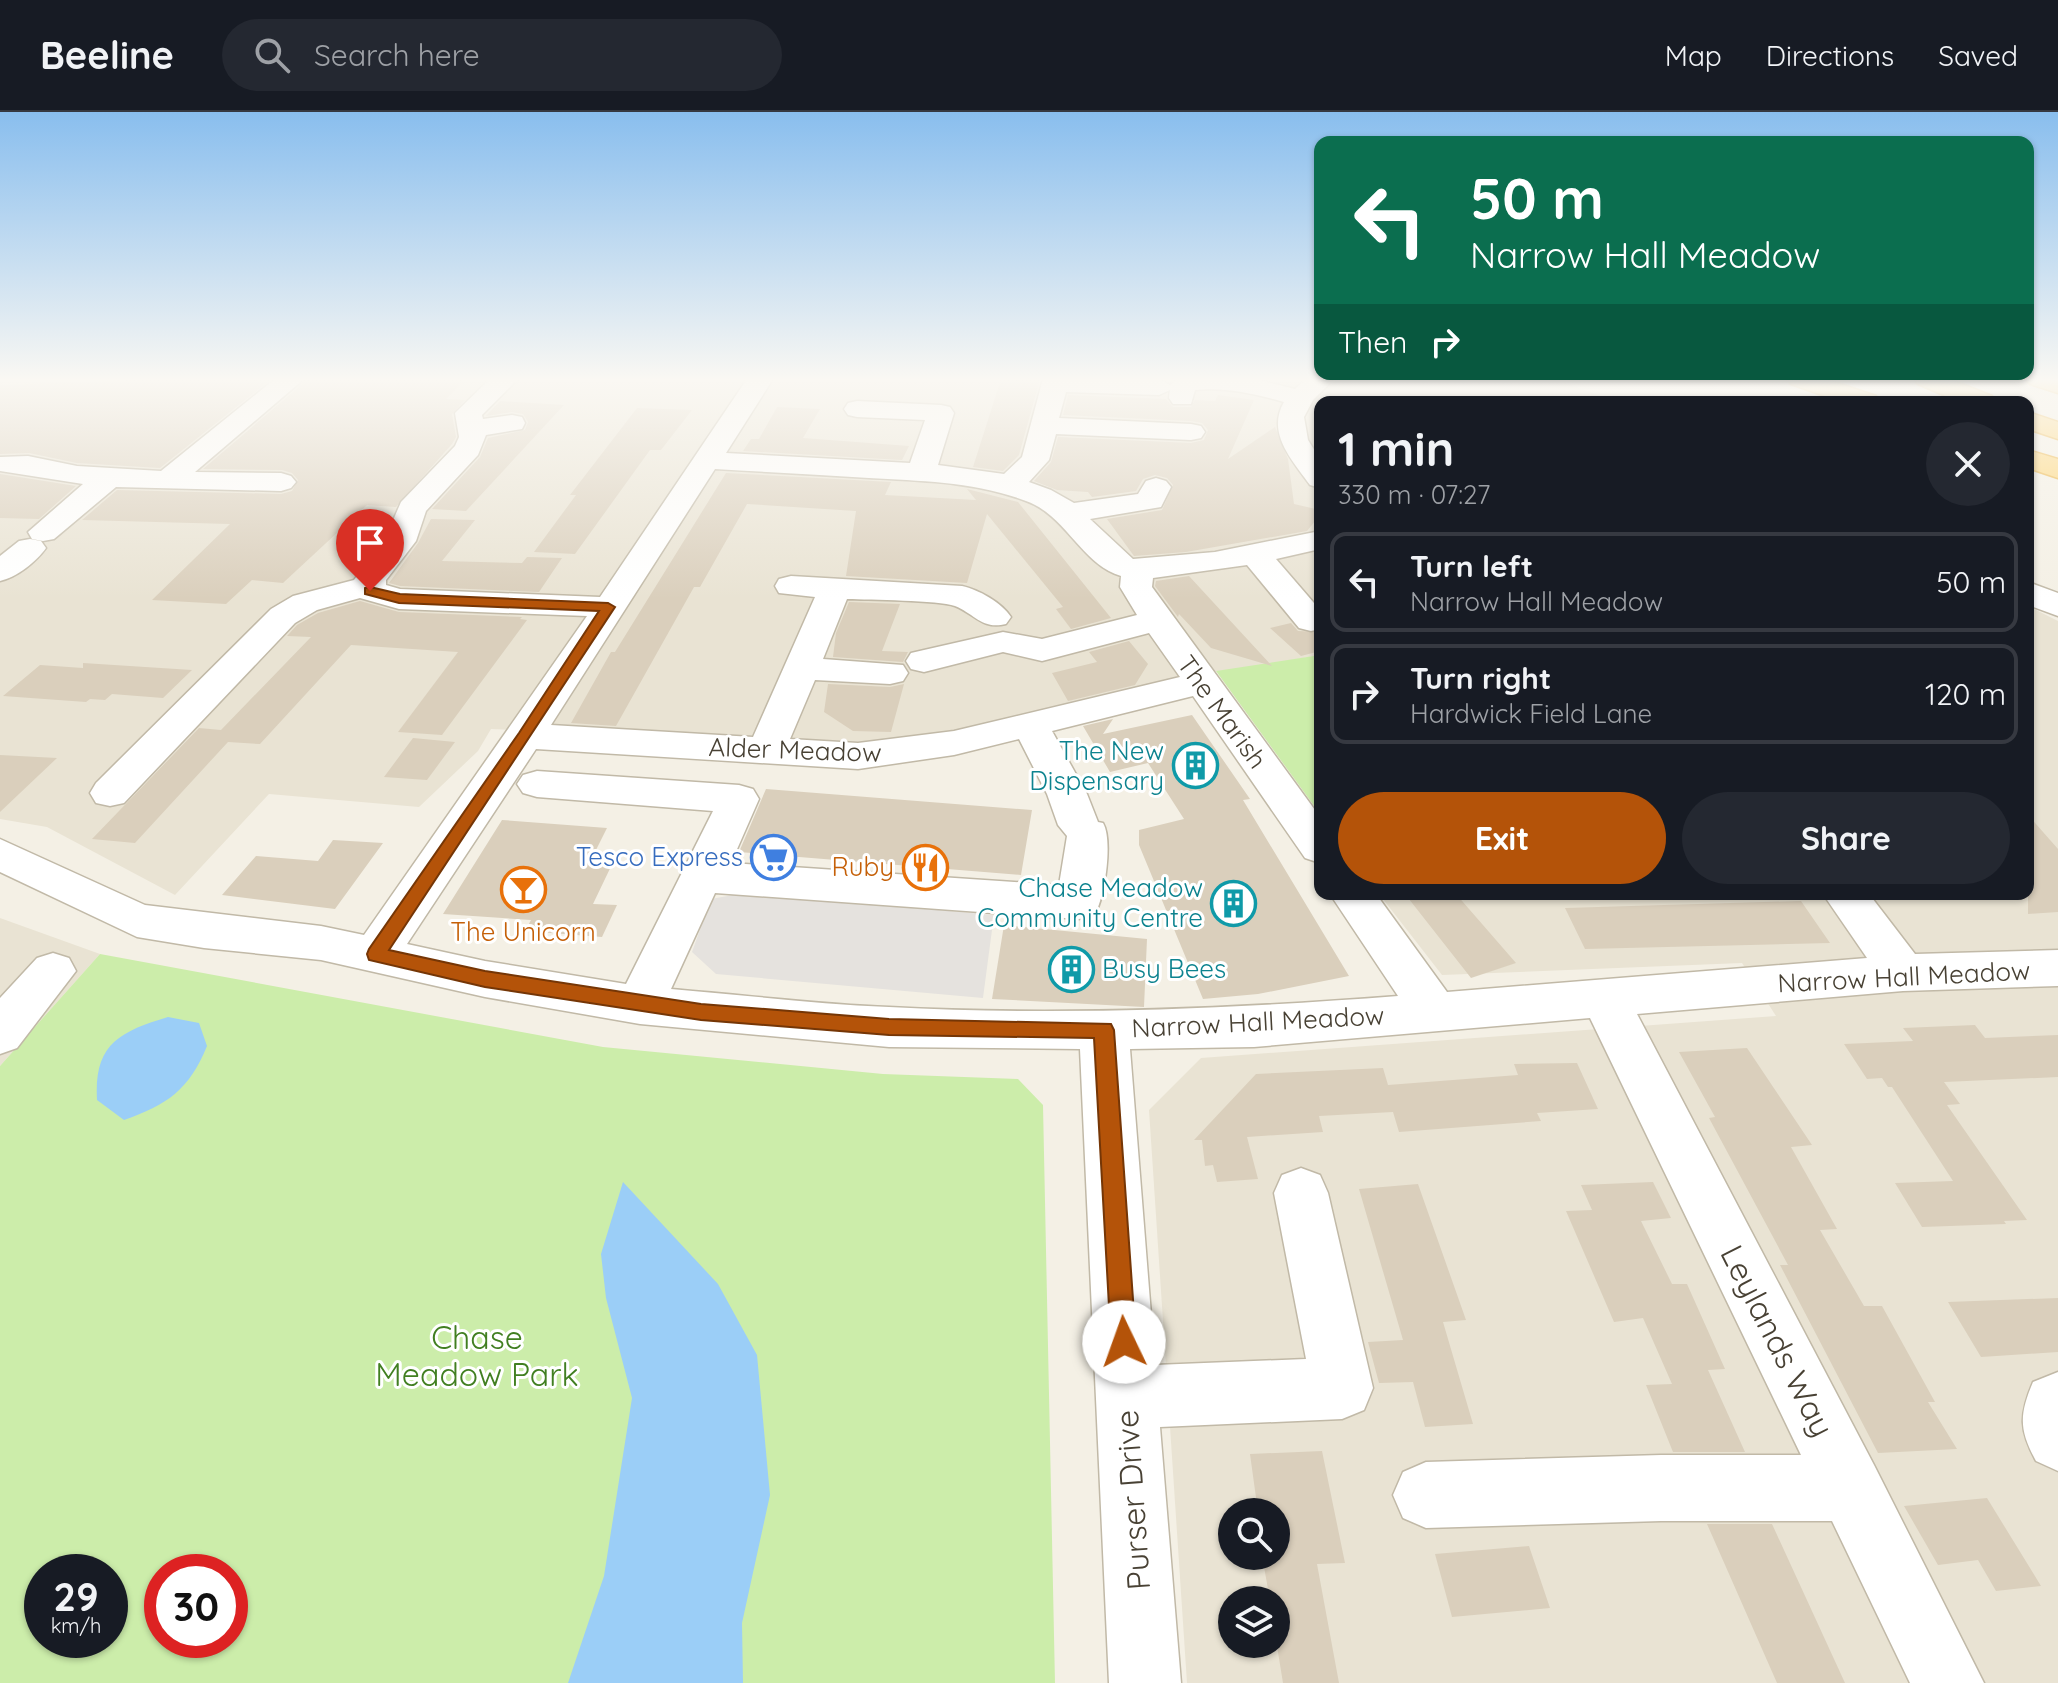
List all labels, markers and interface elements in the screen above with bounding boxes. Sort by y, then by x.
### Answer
search box [222,19,782,91]
text: Beeline [40,31,174,79]
icon: search [250,33,294,77]
text: Search here [314,36,480,74]
text: Map [1665,38,1722,73]
text: Directions [1766,38,1894,73]
text: Saved [1938,38,2018,73]
text: 50 m [1470,163,1604,233]
icon: left [1338,168,1442,272]
text: Narrow Hall Meadow [1470,232,1820,277]
icon: right [1423,320,1467,364]
text: Then [1338,323,1407,361]
text: 1 min [1338,418,1454,478]
button: close [1926,422,2010,506]
text: 330 m · 07:27 [1338,478,1490,511]
pin [336,509,404,591]
icon: arrive [348,521,392,565]
text: Turn left [1410,547,1533,585]
icon: left [1342,560,1386,604]
text: 50 m [1936,563,2006,601]
text: Narrow Hall Meadow [1410,585,1663,618]
street label: The Marish [1170,649,1275,775]
text: Turn right [1410,659,1551,697]
icon: right [1342,672,1386,716]
text: 120 m [1925,675,2006,713]
text: Hardwick Field Lane [1410,697,1652,730]
street label: Alder Meadow [708,730,882,769]
place label: The New Dispensary [1029,734,1164,797]
building icon: The New Dispensary [1171,742,1219,790]
button: Exit [1338,792,1666,884]
button: Share [1682,792,2010,884]
supermarket icon: Tesco Express [750,833,798,881]
place label: Tesco Express [576,840,743,873]
restaurant icon: Ruby [901,843,949,891]
place label: Ruby [832,850,894,883]
bar icon: The Unicorn [499,865,547,913]
place label: Chase Meadow Community Centre [977,871,1203,934]
building icon: Chase Meadow Community Centre [1210,879,1258,927]
place label: The Unicorn [450,915,596,948]
building icon: Busy Bees [1047,945,1095,993]
place label: Busy Bees [1102,952,1226,985]
street label: Narrow Hall Meadow [1777,953,2031,1000]
street label: Narrow Hall Meadow [1131,998,1385,1045]
street label: Leylands Way [1712,1238,1843,1443]
position arrow [1082,1300,1166,1384]
park label: Chase Meadow Park [375,1317,579,1394]
street label: Purser Drive [1106,1409,1158,1592]
map controls [1218,1498,1290,1658]
button: search [1218,1498,1290,1570]
speed limit sign: 30 [144,1554,248,1658]
text: 29 [53,1571,99,1621]
button: layers [1218,1586,1290,1658]
text: km/h [51,1613,101,1638]

